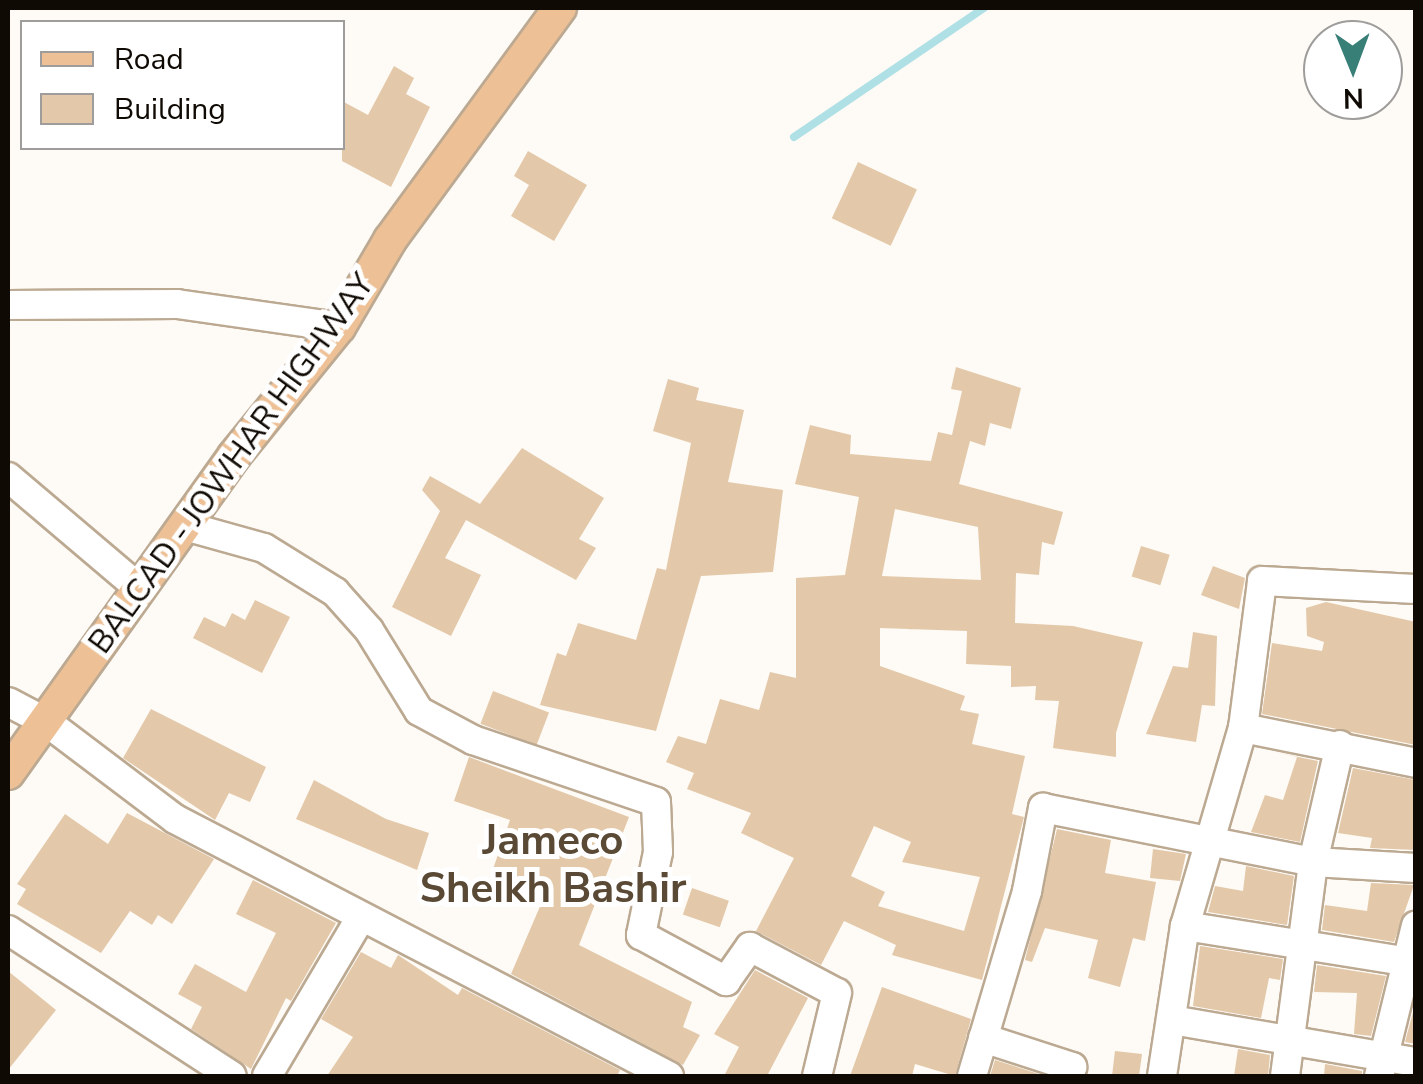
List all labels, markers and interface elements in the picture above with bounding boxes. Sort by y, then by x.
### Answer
legend [20,20,345,150]
north arrow [1303,20,1403,120]
text: Road [114,39,184,80]
text: N [1343,79,1364,117]
text: Building [114,89,226,130]
street label: BALCAD - JOWHAR HIGHWAY [81,267,383,661]
district label: Jameco Sheikh Bashir [419,816,687,914]

